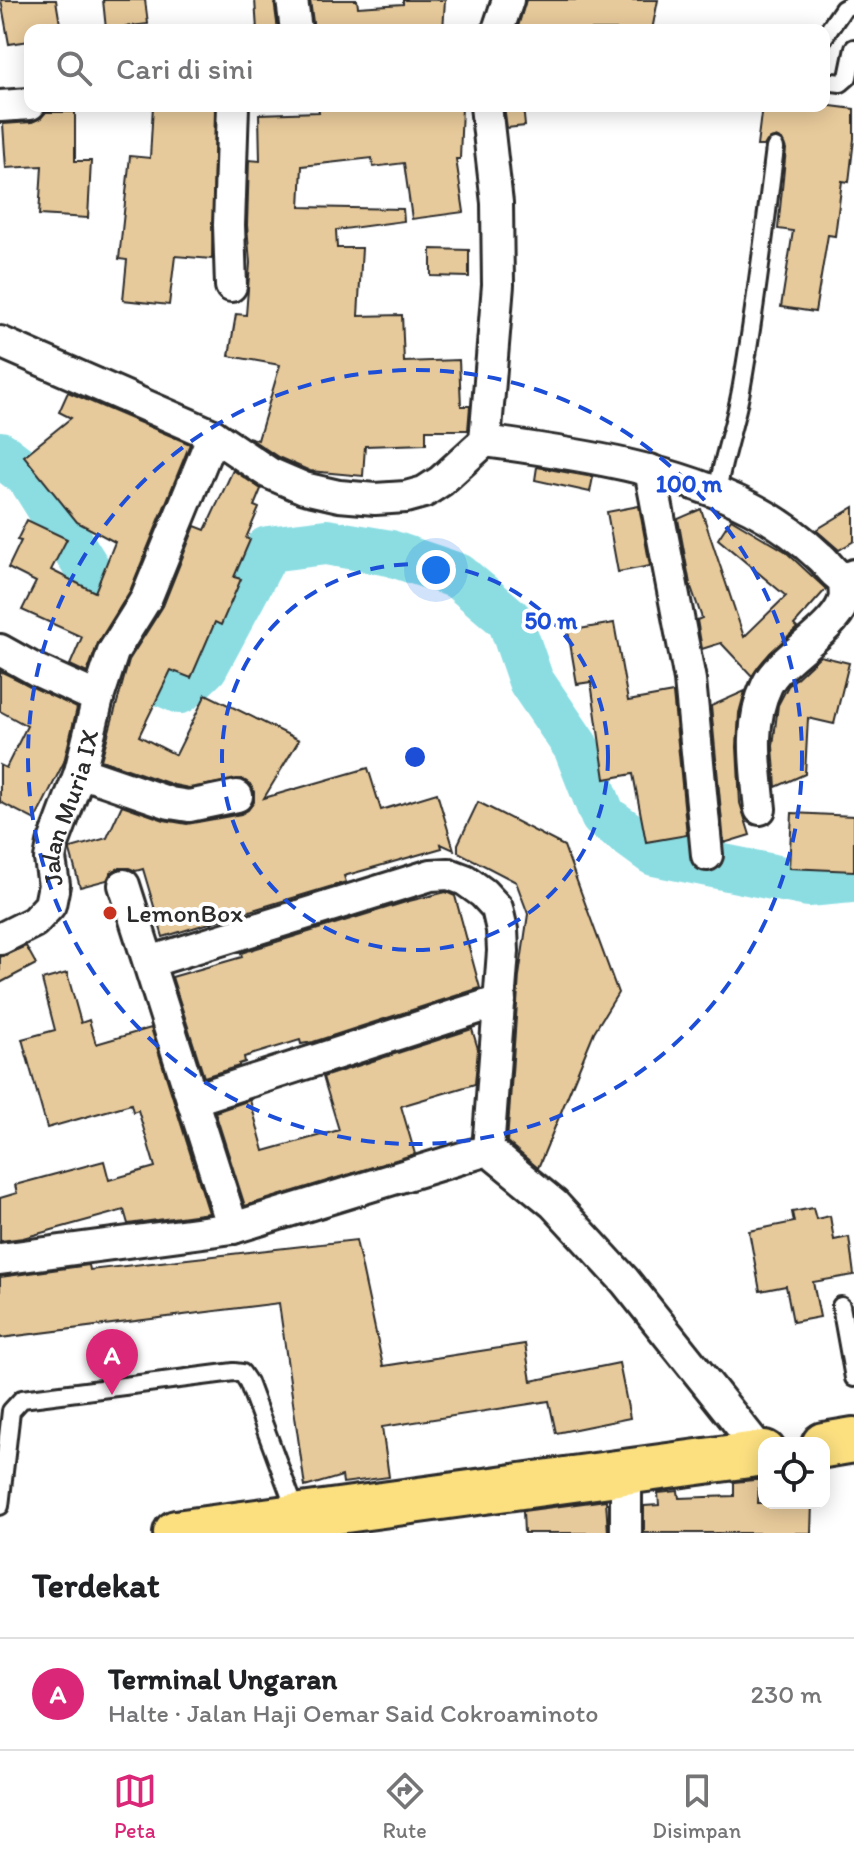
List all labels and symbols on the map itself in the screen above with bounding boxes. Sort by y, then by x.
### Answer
text: 100 m [656,469,723,498]
your location [416,550,456,590]
text: 50 m [525,606,578,635]
street label: Jalan Muria IX [34,726,106,889]
centre of rings [401,743,429,771]
place label: LemonBox [126,897,243,929]
marker: LemonBox [101,904,119,922]
pin: A [86,1329,138,1395]

